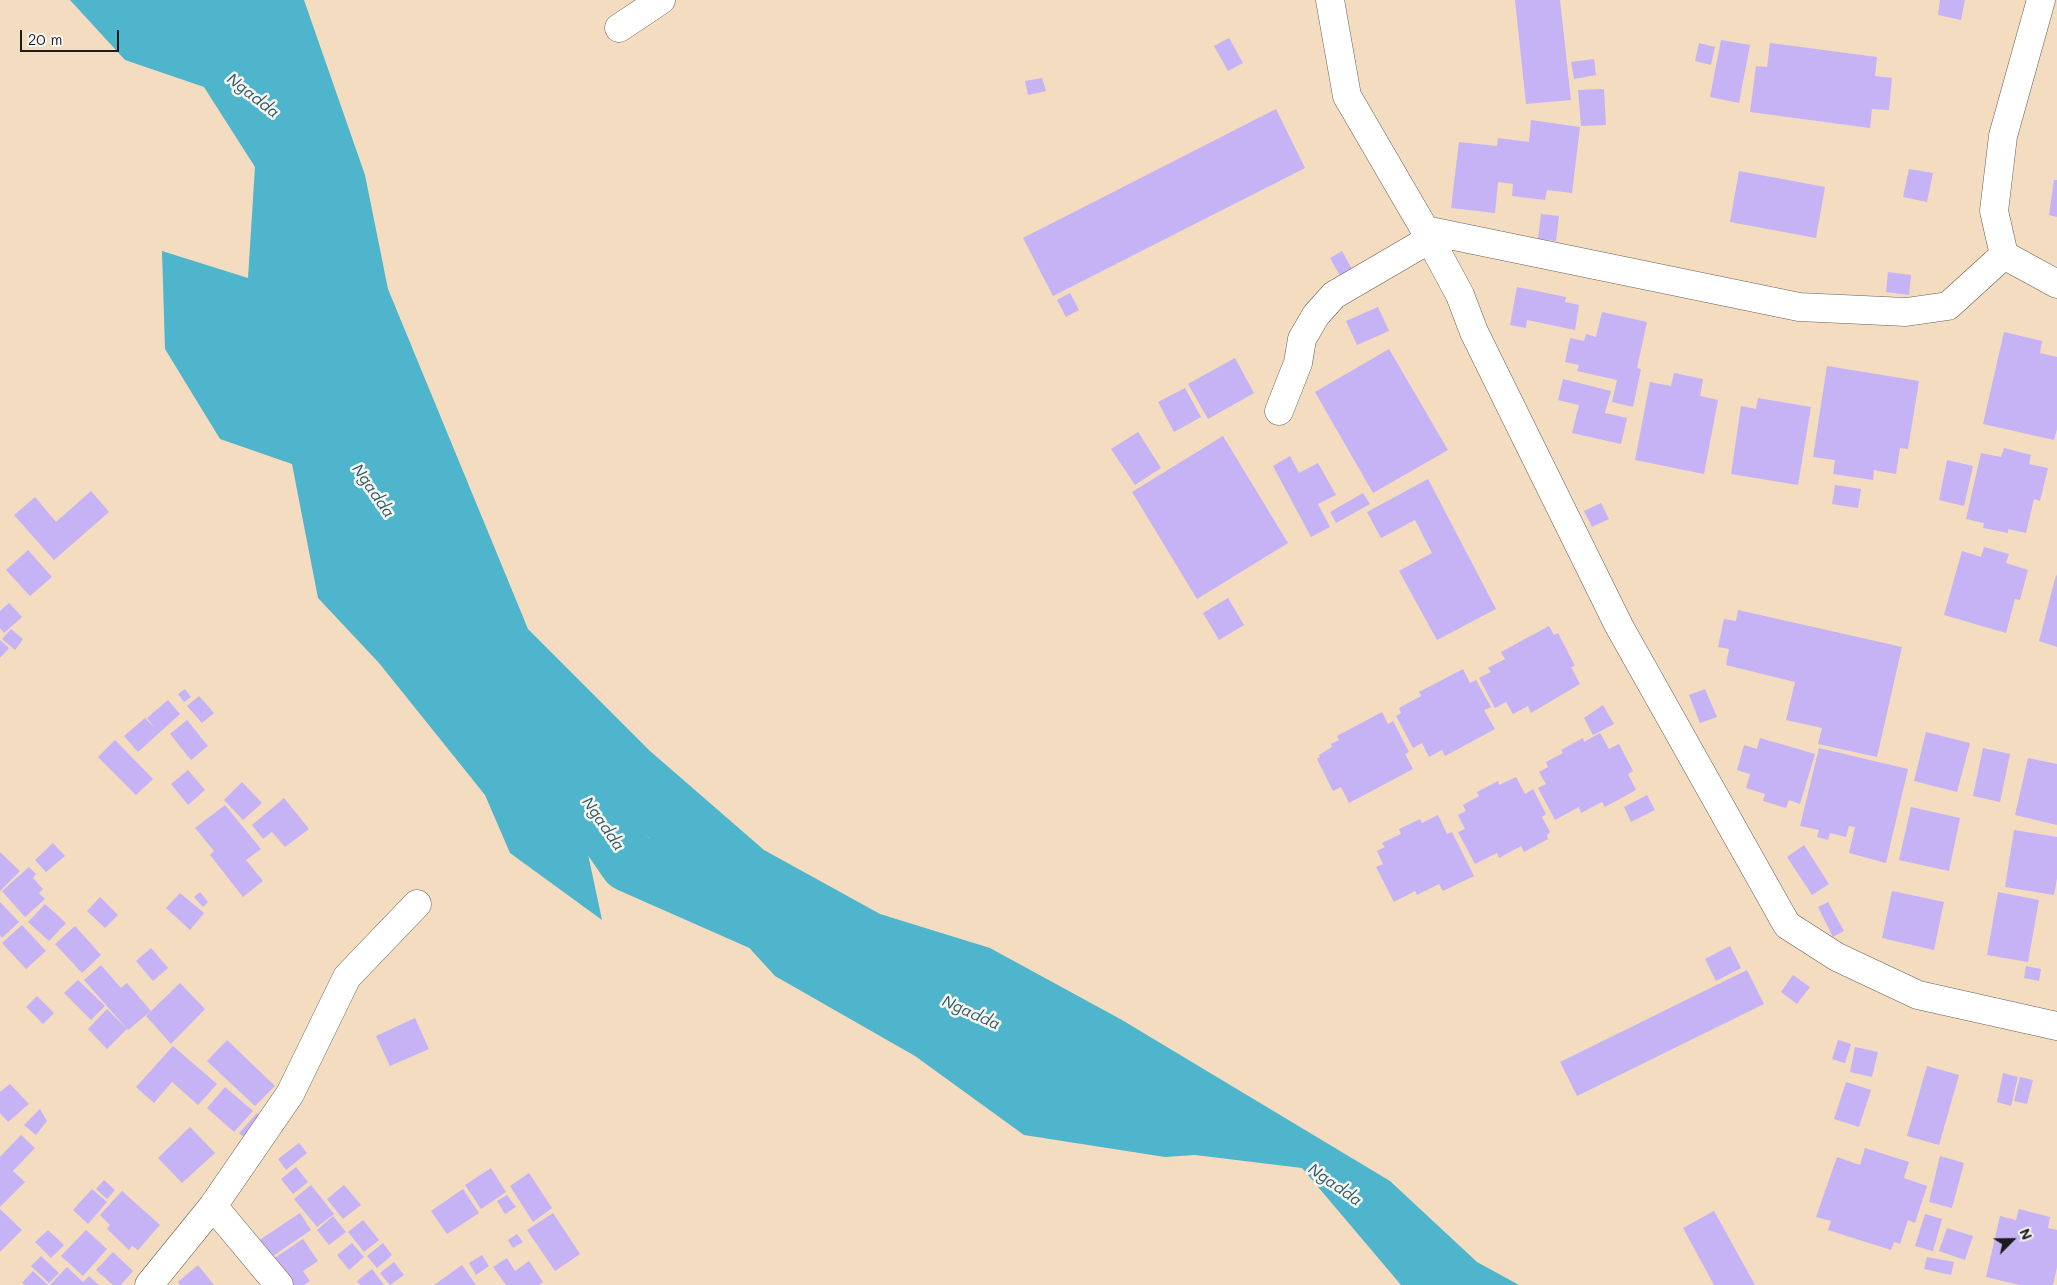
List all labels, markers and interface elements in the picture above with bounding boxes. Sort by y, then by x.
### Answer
scale bar [22,20,121,52]
text: 20 m [28,29,62,49]
water label: Ngadda [223,70,283,122]
water label: Ngadda [348,460,398,522]
water label: Ngadda [578,793,628,855]
water label: Ngadda [939,992,1003,1034]
water label: Ngadda [1304,1160,1366,1210]
north arrow [1987,1215,2037,1265]
text: N [2015,1225,2037,1243]

